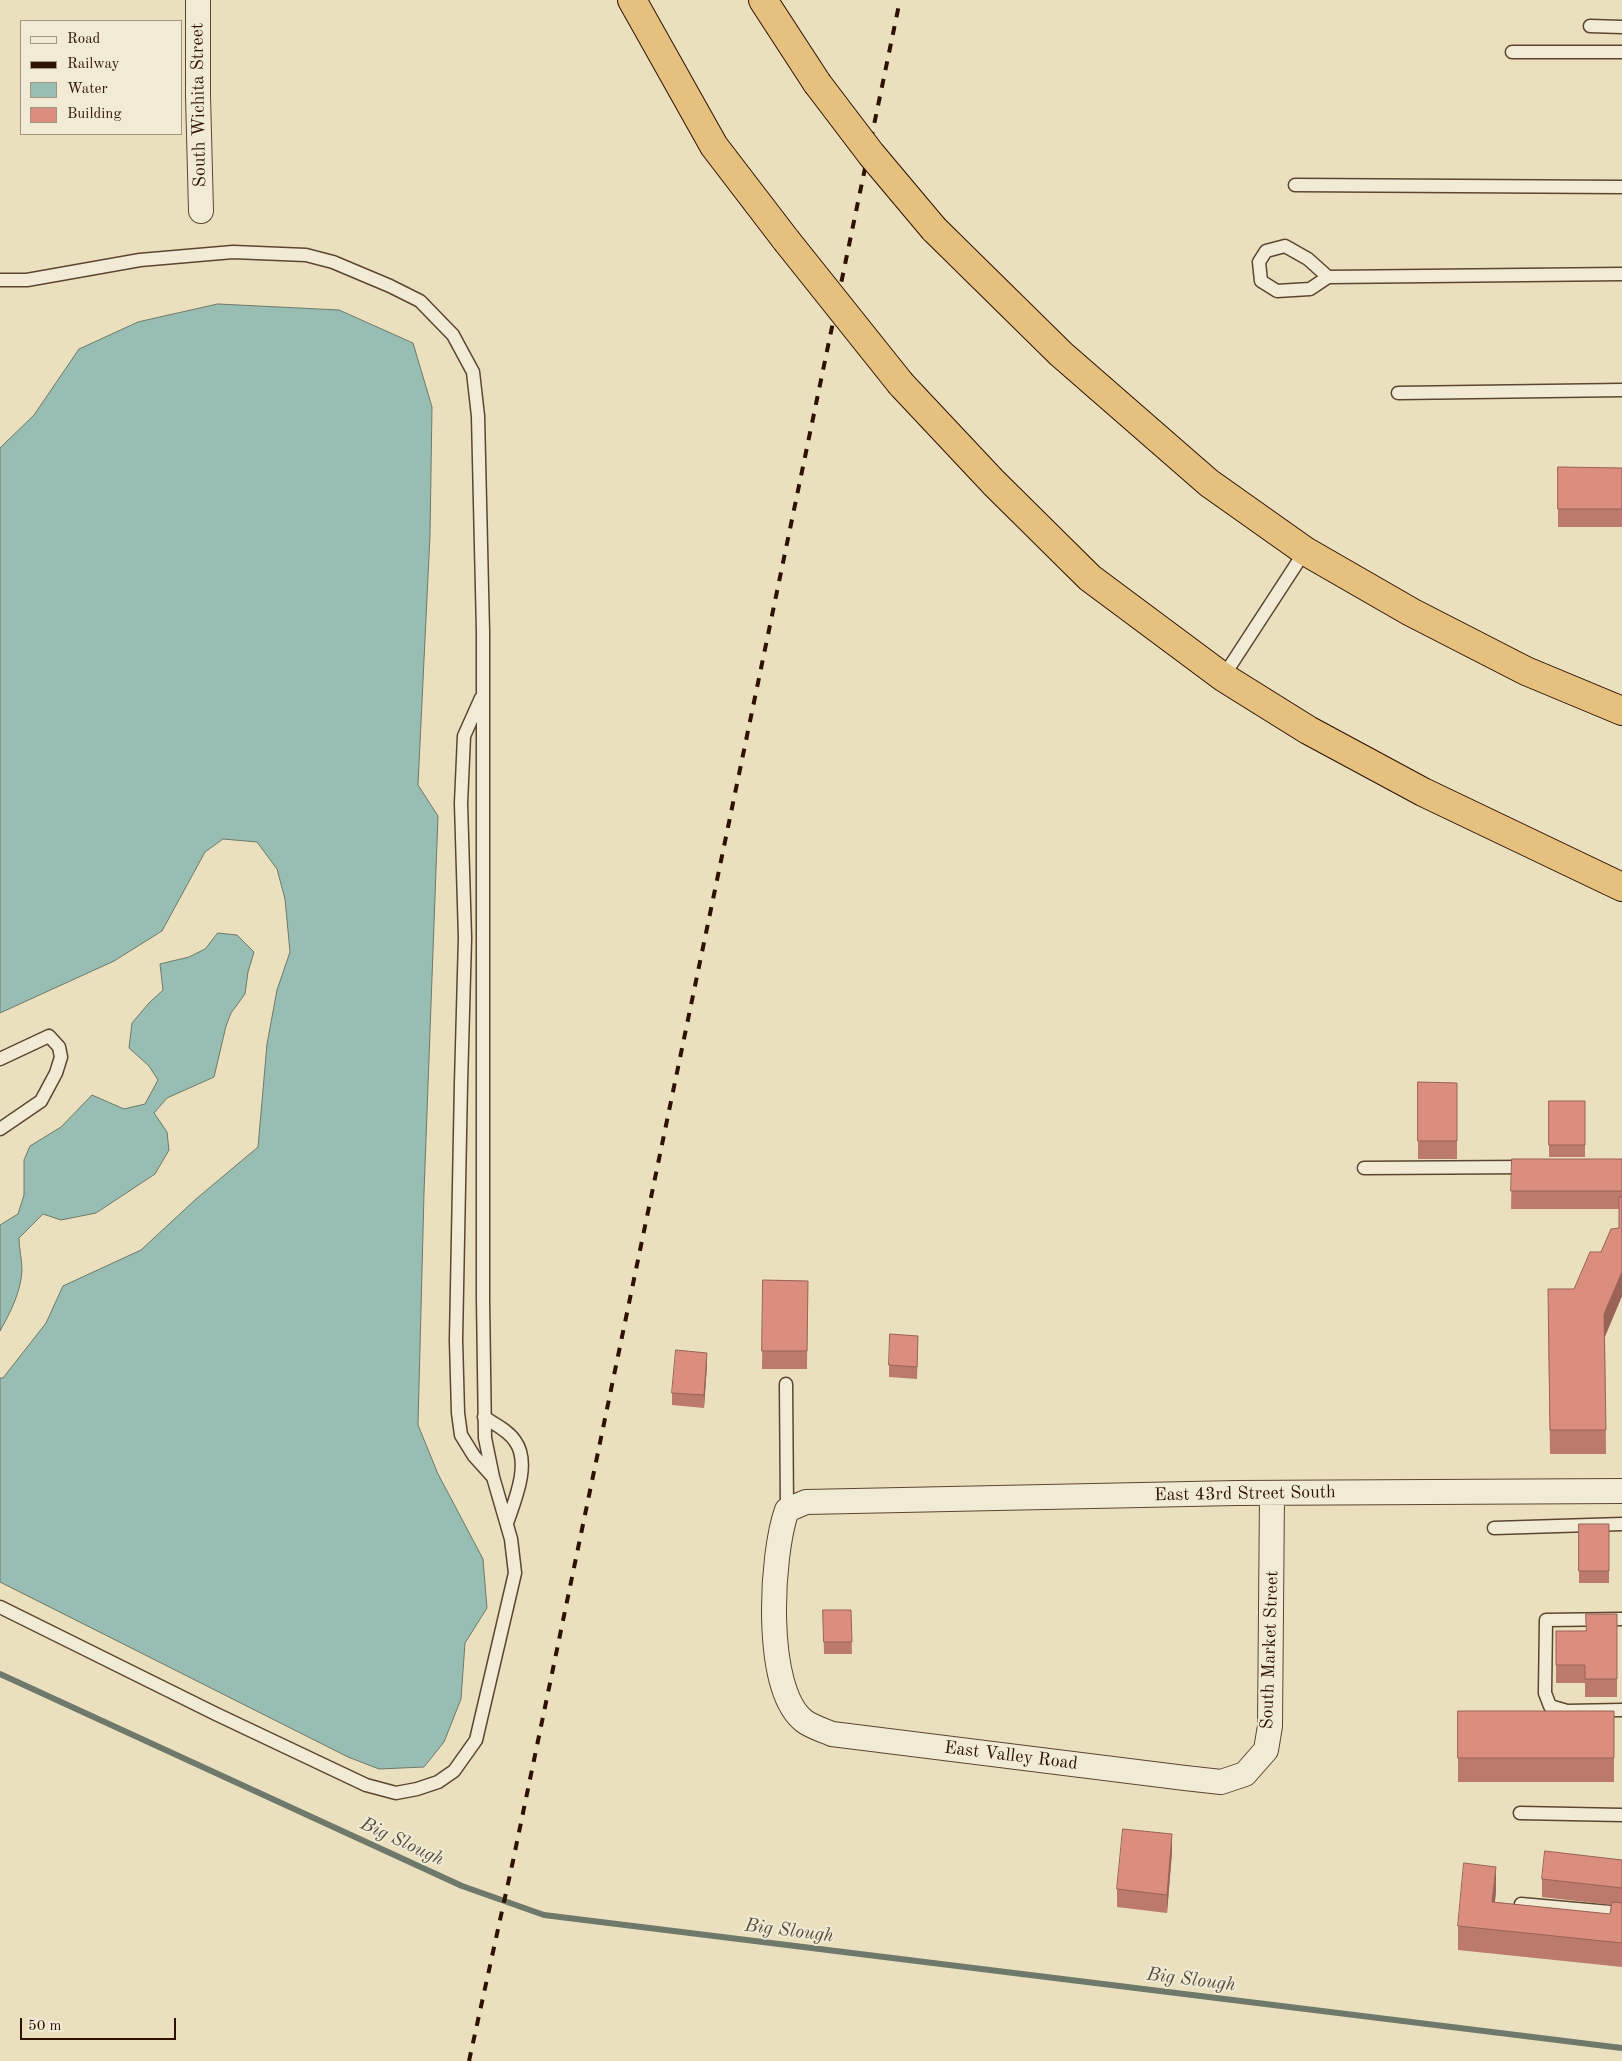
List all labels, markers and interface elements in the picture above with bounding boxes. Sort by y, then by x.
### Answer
legend [20,20,182,135]
street label: South Wichita Street [187,23,211,187]
text: Road [67,32,100,47]
text: Railway [67,57,120,72]
text: Water [67,82,108,97]
text: Building [67,107,122,122]
street label: East 43rd Street South [1154,1482,1336,1506]
street label: South Market Street [1256,1570,1284,1730]
street label: East Valley Road [943,1737,1079,1775]
water label: Big Slough [357,1813,447,1871]
water label: Big Slough [743,1914,835,1948]
water label: Big Slough [1145,1963,1237,1997]
scale bar [22,2008,179,2040]
text: 50 m [28,2019,62,2034]

